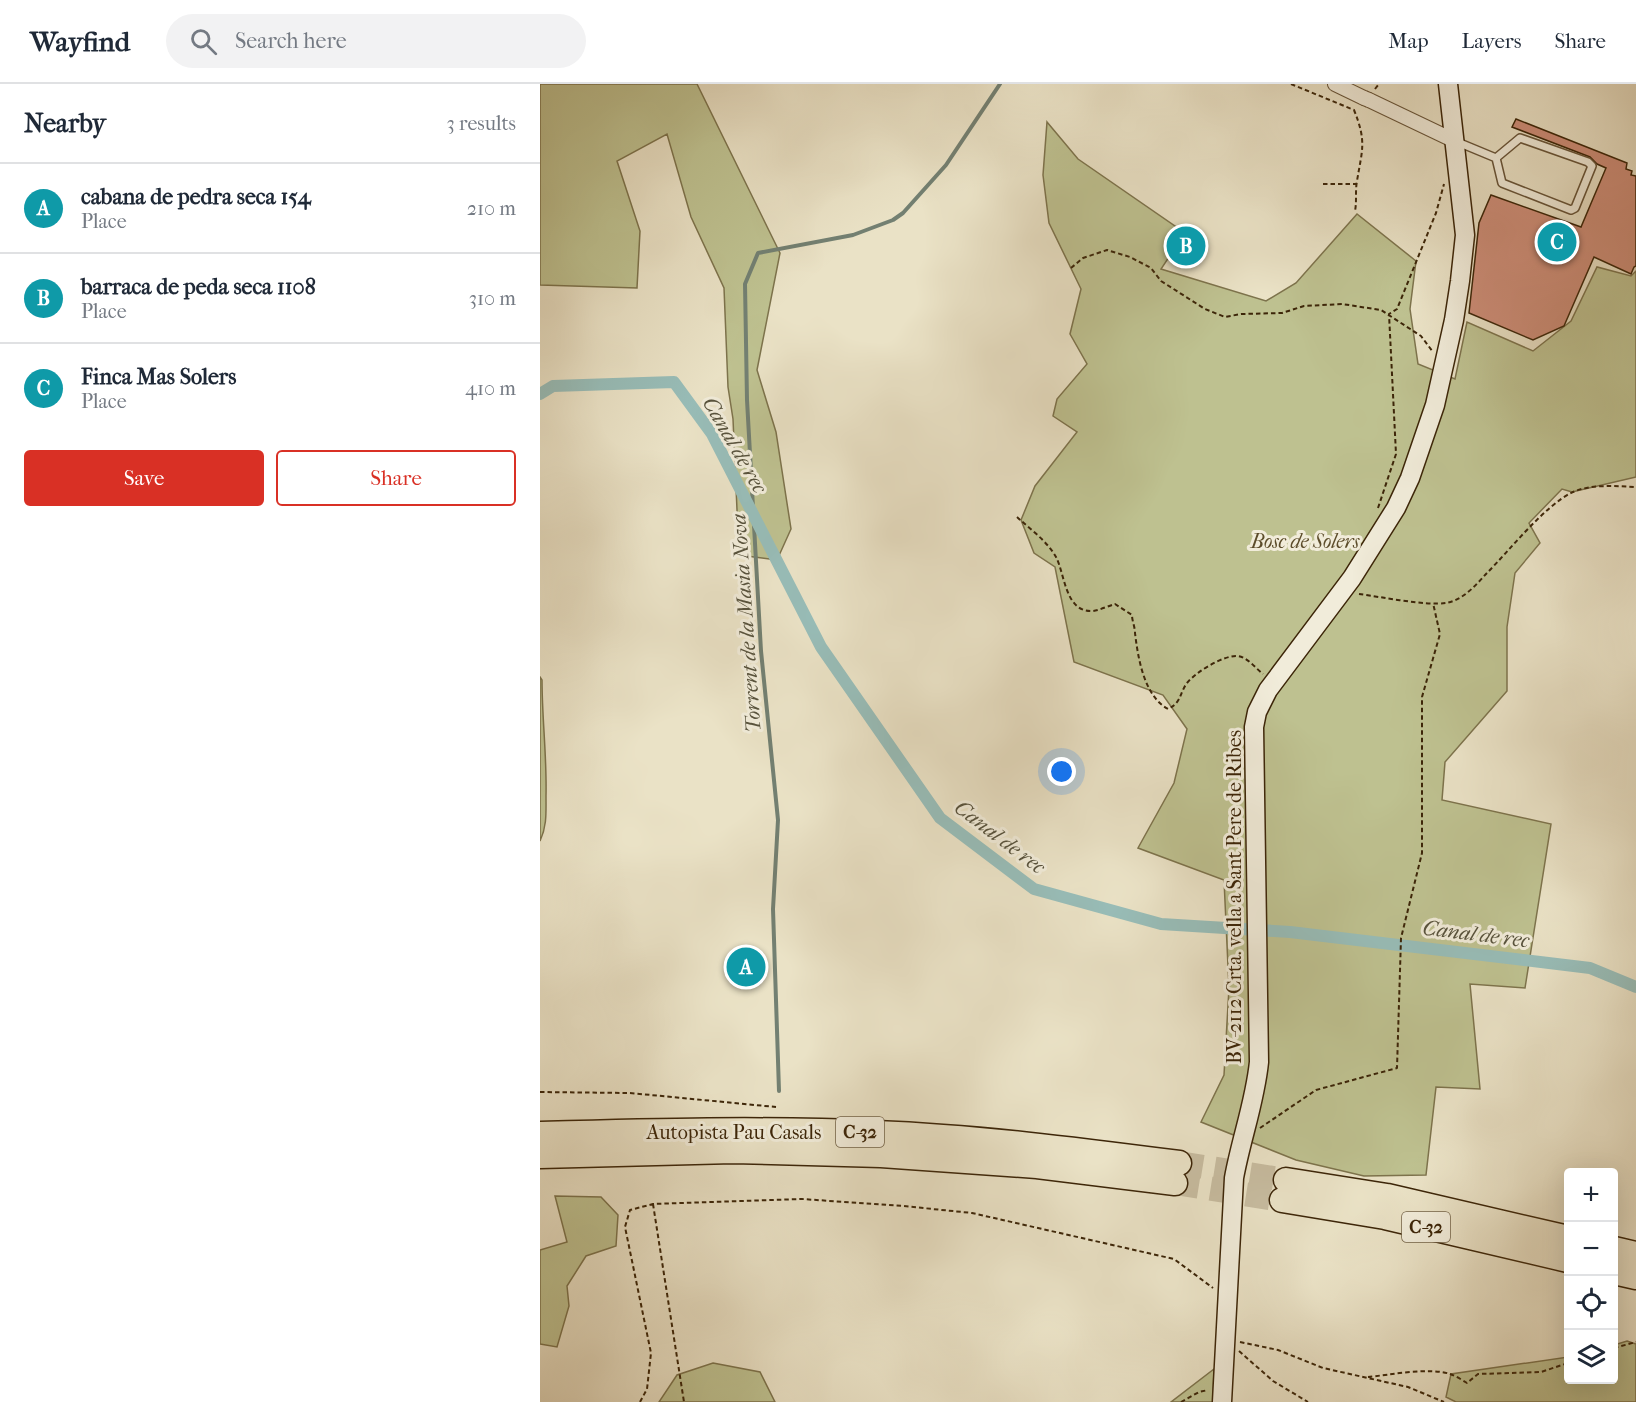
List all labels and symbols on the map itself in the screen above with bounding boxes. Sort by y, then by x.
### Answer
pin: C [1538,220,1576,264]
pin: B [1166,224,1206,268]
water label: Canal de rec [698,393,773,498]
water label: Torrent de la Masia Nova [726,513,766,733]
park label: Bosc de Solers [1250,530,1360,553]
street label: BV-2112 Crta. vella a Sant Pere de Ribes [1223,730,1246,1064]
your location [1047,757,1076,786]
water label: Canal de rec [950,795,1051,879]
water label: Canal de rec [1421,916,1532,953]
pin: A [726,944,766,990]
road number: C-32 [836,1117,884,1147]
street label: Autopista Pau Casals [646,1121,821,1144]
road number: C-32 [1402,1212,1450,1242]

